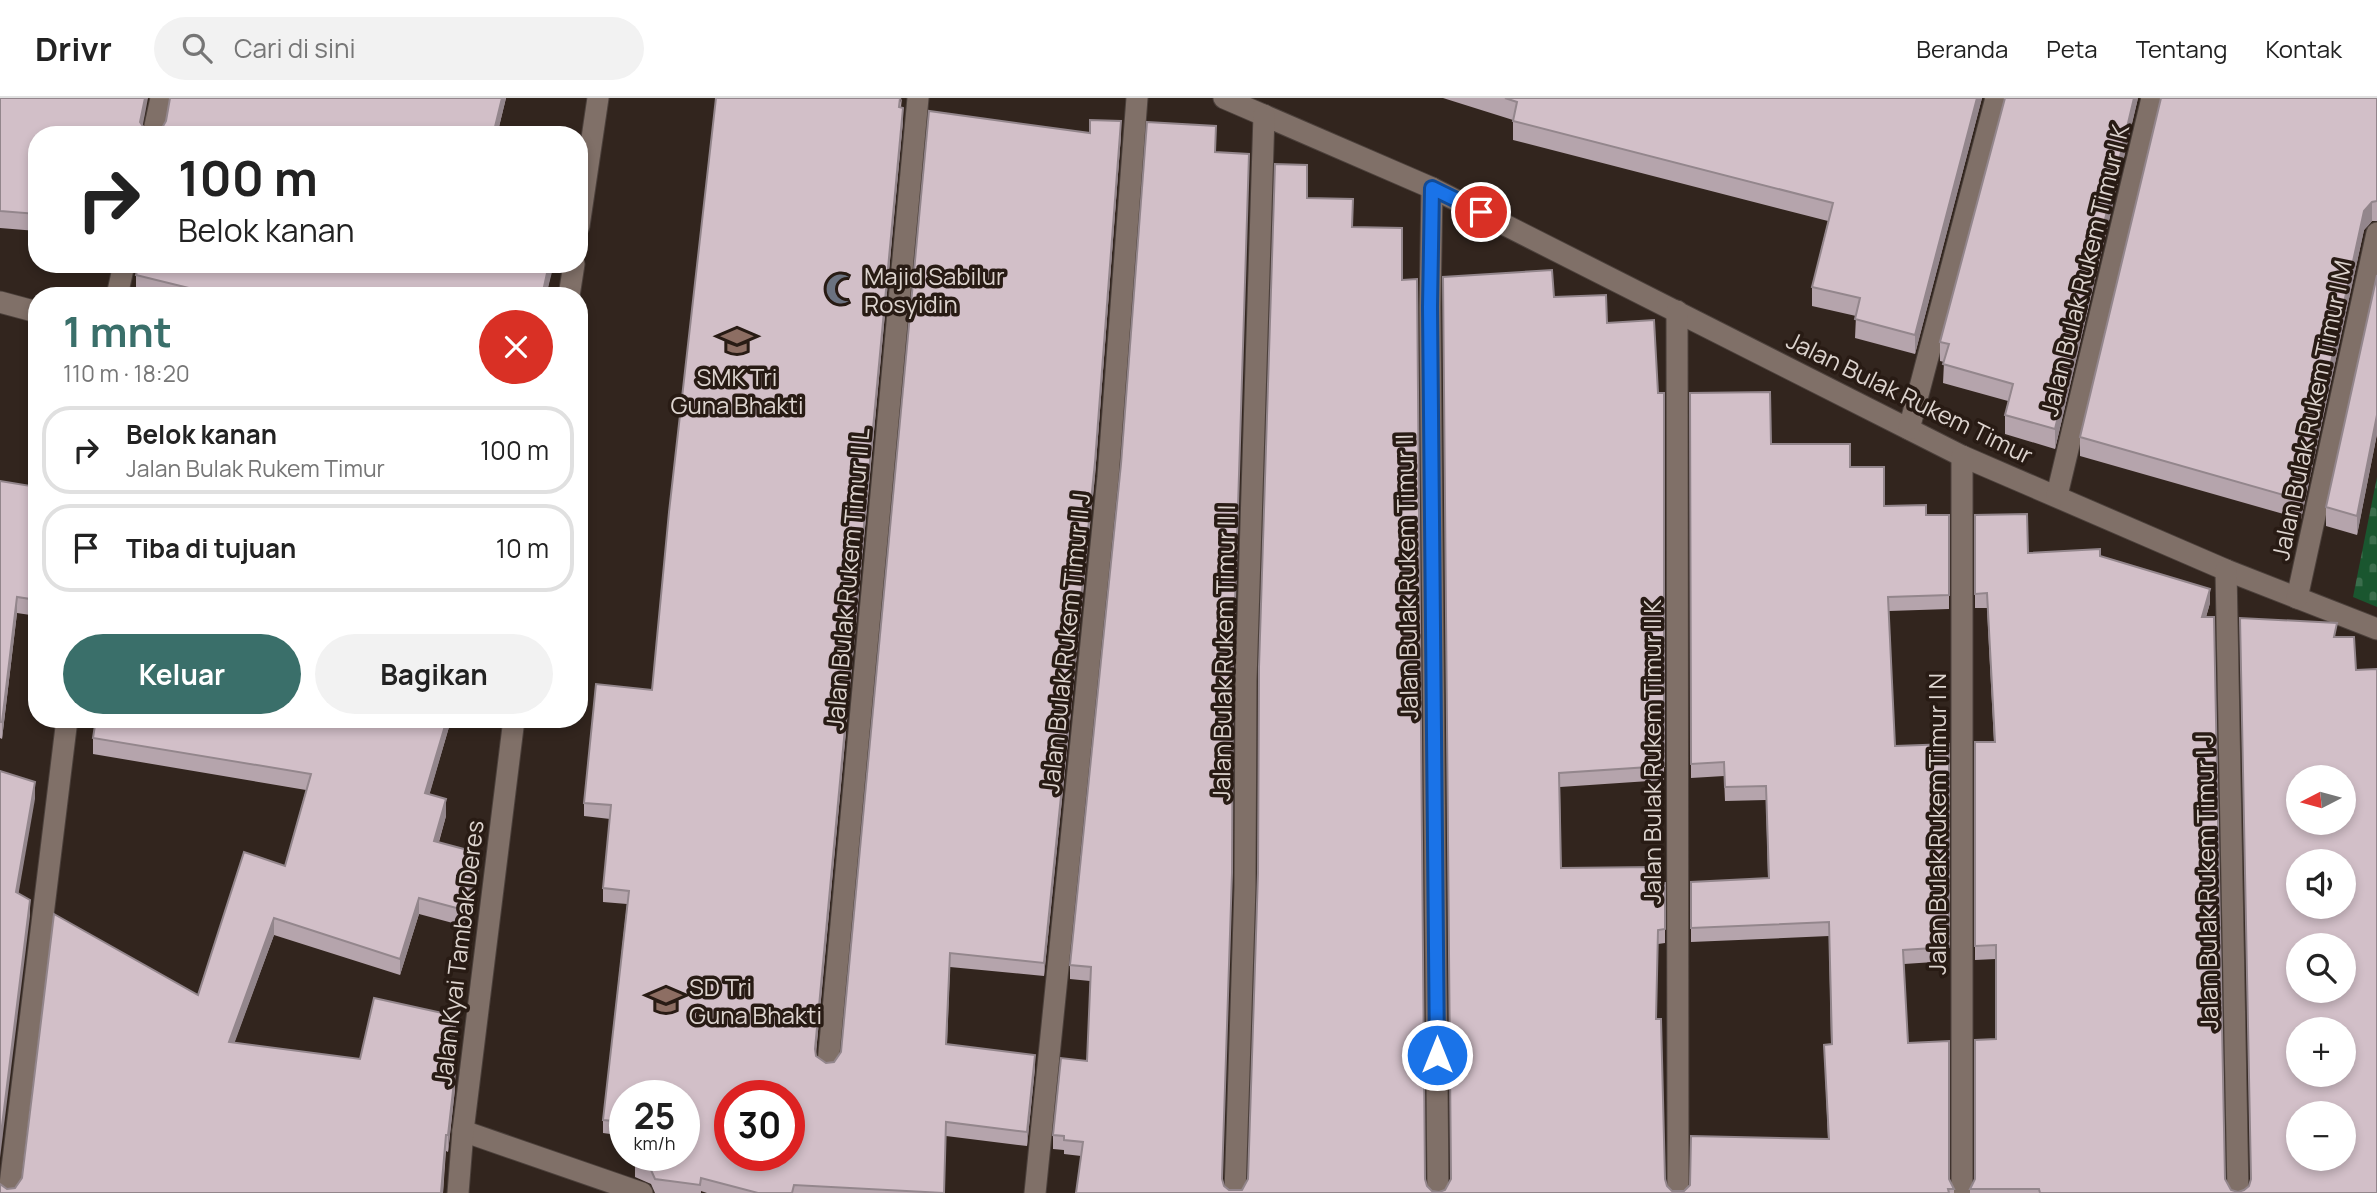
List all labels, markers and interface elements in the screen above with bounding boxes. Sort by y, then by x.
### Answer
search box [154,17,644,80]
text: Drivr [35,26,112,71]
icon: search [178,29,216,67]
text: Cari di sini [234,30,356,66]
text: Beranda [1916,32,2008,65]
text: Peta [2046,32,2098,65]
text: Tentang [2136,32,2227,65]
text: Kontak [2265,32,2342,65]
street label: Jalan Bulak Rukem Timur I K [2032,120,2136,419]
text: 100 m [178,144,318,211]
icon: right [63,154,154,245]
pin [1451,182,1511,242]
icon: arrive [1462,193,1500,231]
text: Belok kanan [178,208,354,252]
street label: Jalan Bulak Rukem Timur I M [2263,257,2359,563]
place label: Majid Sabilur Rosyidin [864,259,1005,320]
mosque icon: Majid Sabilur Rosyidin [824,272,858,306]
text: 1 mnt [63,302,172,360]
button: close [479,310,553,384]
street label: Jalan Bulak Rukem Timur [1781,323,2039,471]
school or university icon: SMK Tri Guna Bhakti [720,324,754,358]
text: 110 m · 18:20 [63,357,190,389]
place label: SMK Tri Guna Bhakti [671,360,804,421]
text: Belok kanan [126,416,277,452]
street label: Jalan Bulak Rukem Timur II L [817,427,877,731]
icon: right [67,431,105,469]
text: 100 m [480,432,549,468]
street label: Jalan Bulak Rukem Timur II [1387,434,1425,720]
text: Jalan Bulak Rukem Timur [126,452,385,484]
street label: Jalan Bulak Rukem Timur II J [1033,491,1097,795]
street label: Jalan Bulak Rukem Timur II I [1204,504,1242,802]
icon: arrive [67,529,105,567]
text: Tiba di tujuan [126,530,296,566]
text: 10 m [496,530,549,566]
street label: Jalan Bulak Rukem Timur II K [1635,599,1668,905]
button: Keluar [63,634,301,714]
button: Bagikan [315,634,553,714]
street label: Jalan Bulak Rukem Timur I N [1920,673,1953,975]
street label: Jalan Bulak Rukem Timur I J [2187,734,2225,1030]
north arrow [2286,765,2356,835]
map controls [2286,765,2356,1171]
street label: Jalan Kyai Tambak Deres [425,818,491,1088]
button: sound [2286,849,2356,919]
button: search [2286,933,2356,1003]
place label: SD Tri Guna Bhakti [689,970,822,1031]
school or university icon: SD Tri Guna Bhakti [649,983,683,1017]
button: + [2286,1017,2356,1087]
position arrow [1400,1018,1474,1092]
speed limit sign: 30 [714,1080,805,1171]
text: 25 [634,1092,675,1140]
button: − [2286,1101,2356,1171]
text: km/h [634,1131,675,1155]

